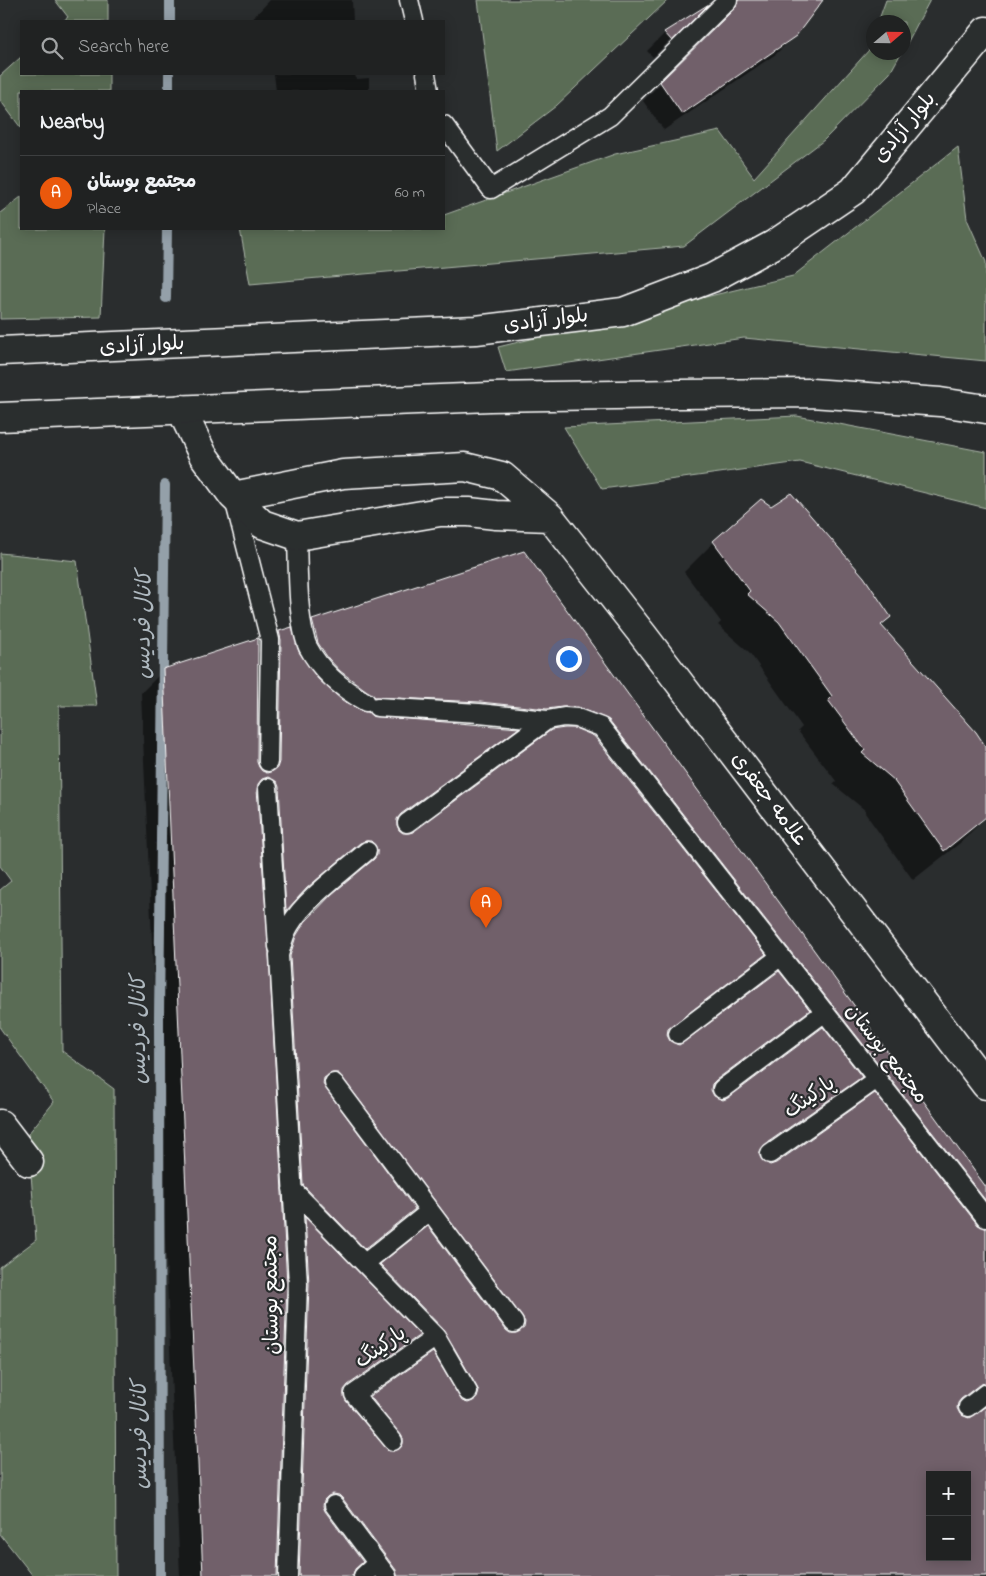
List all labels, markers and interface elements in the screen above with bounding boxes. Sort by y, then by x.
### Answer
north arrow [866,15,911,60]
search box [20,20,445,75]
icon: search [38,34,66,62]
text: Search here [78,34,169,61]
street label: بلوار آزادی [866,86,944,170]
text: Nearby [40,108,104,138]
text: مجتمع بوستان [87,169,196,196]
text: A [51,181,61,205]
text: 60 m [395,181,425,205]
text: Place [87,197,121,221]
street label: بلوار آزادی [502,301,590,341]
street label: بلوار آزادی [99,329,185,363]
water label: کانال فردیس [128,567,162,680]
your location [556,646,582,672]
street label: علامه جعفری [723,746,815,854]
pin: A [470,887,502,928]
water label: کانال فردیس [124,972,156,1084]
street label: مجتمع بوستان [837,998,935,1110]
street label: پارکینگ [778,1069,842,1127]
street label: مجتمع بوستان [256,1235,288,1355]
street label: پارکینگ [349,1319,413,1377]
water label: کانال فردیس [125,1377,157,1489]
map controls [926,1471,971,1561]
button: + [926,1471,971,1516]
button: − [926,1516,971,1561]

